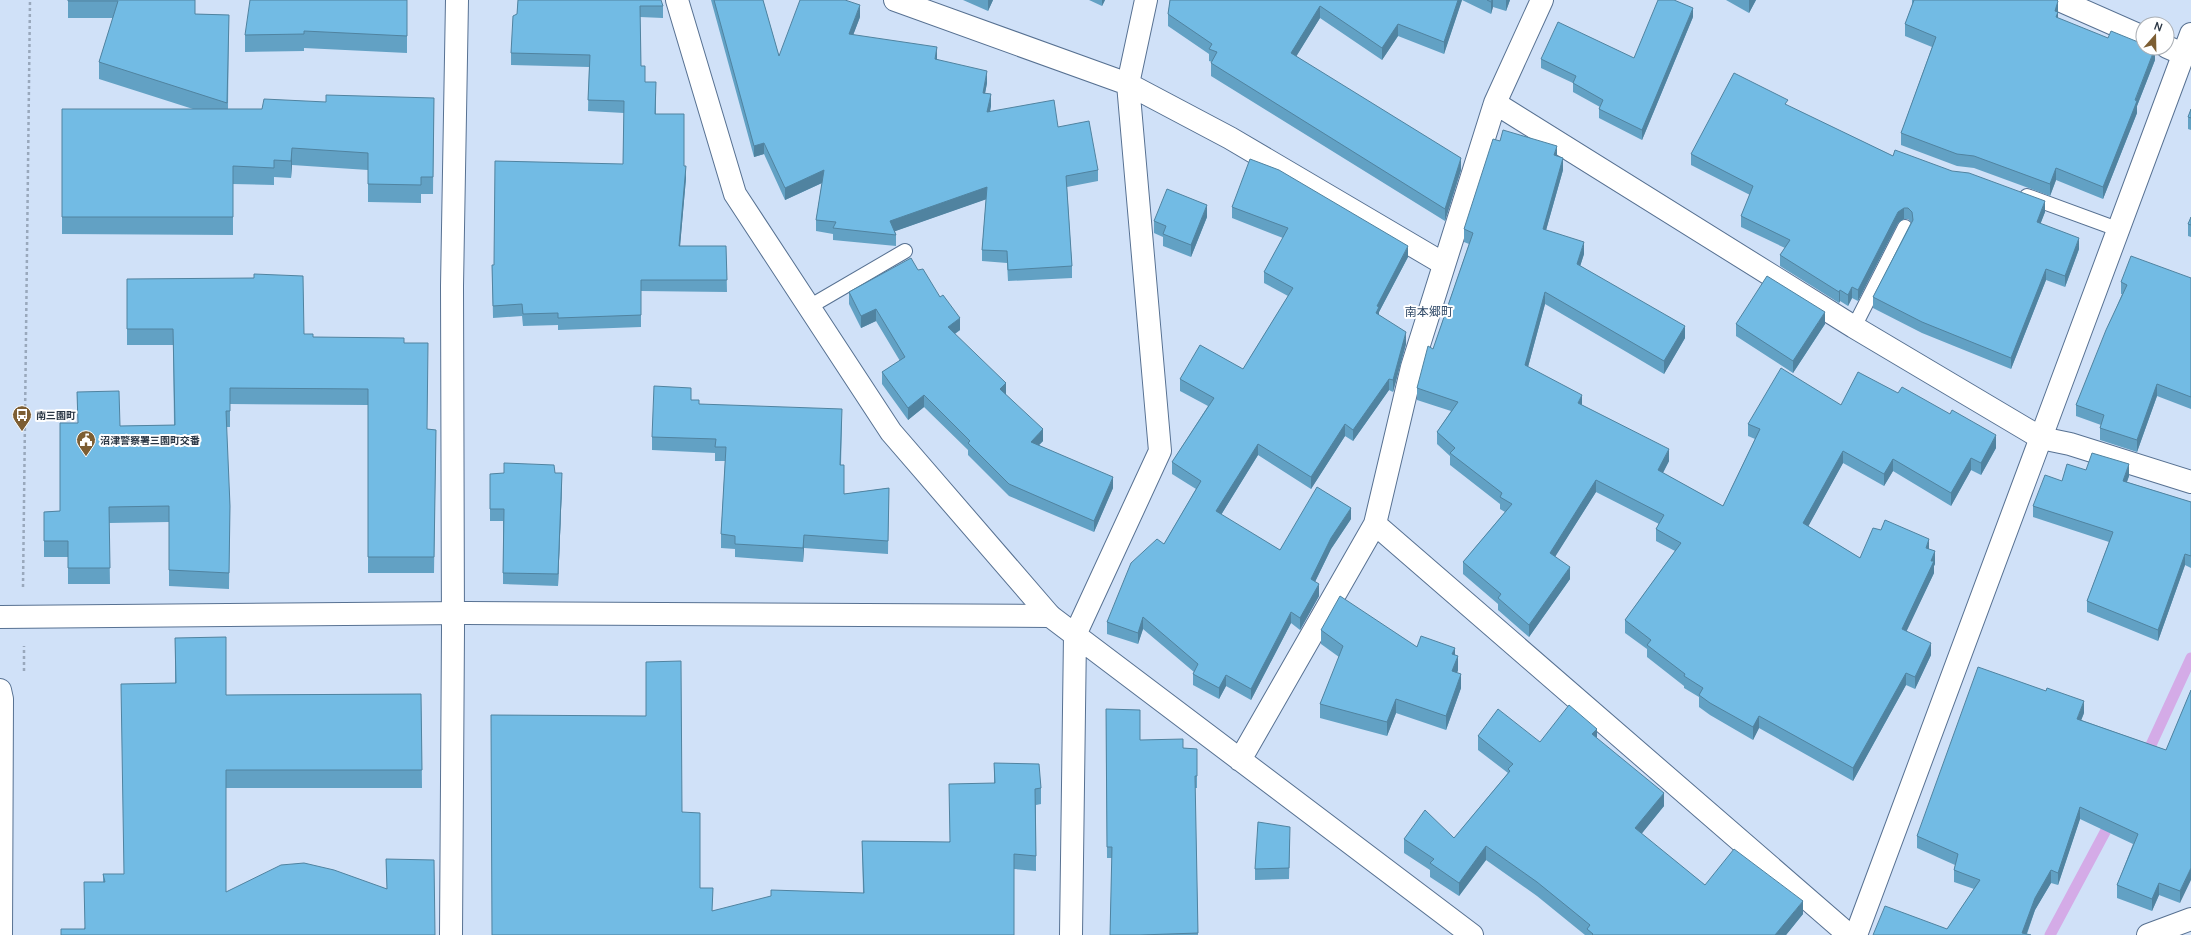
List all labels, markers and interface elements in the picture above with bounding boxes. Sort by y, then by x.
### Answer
north arrow [2135,16,2175,56]
text: N [2152,18,2165,35]
district label: 南本郷町 [1405,303,1453,320]
bus stop icon: 南三園町 [11,404,33,432]
place label: 南三園町 [36,408,76,422]
public building icon: 沼津警察署三園町交番 [75,429,97,457]
place label: 沼津警察署三園町交番 [100,433,200,447]

